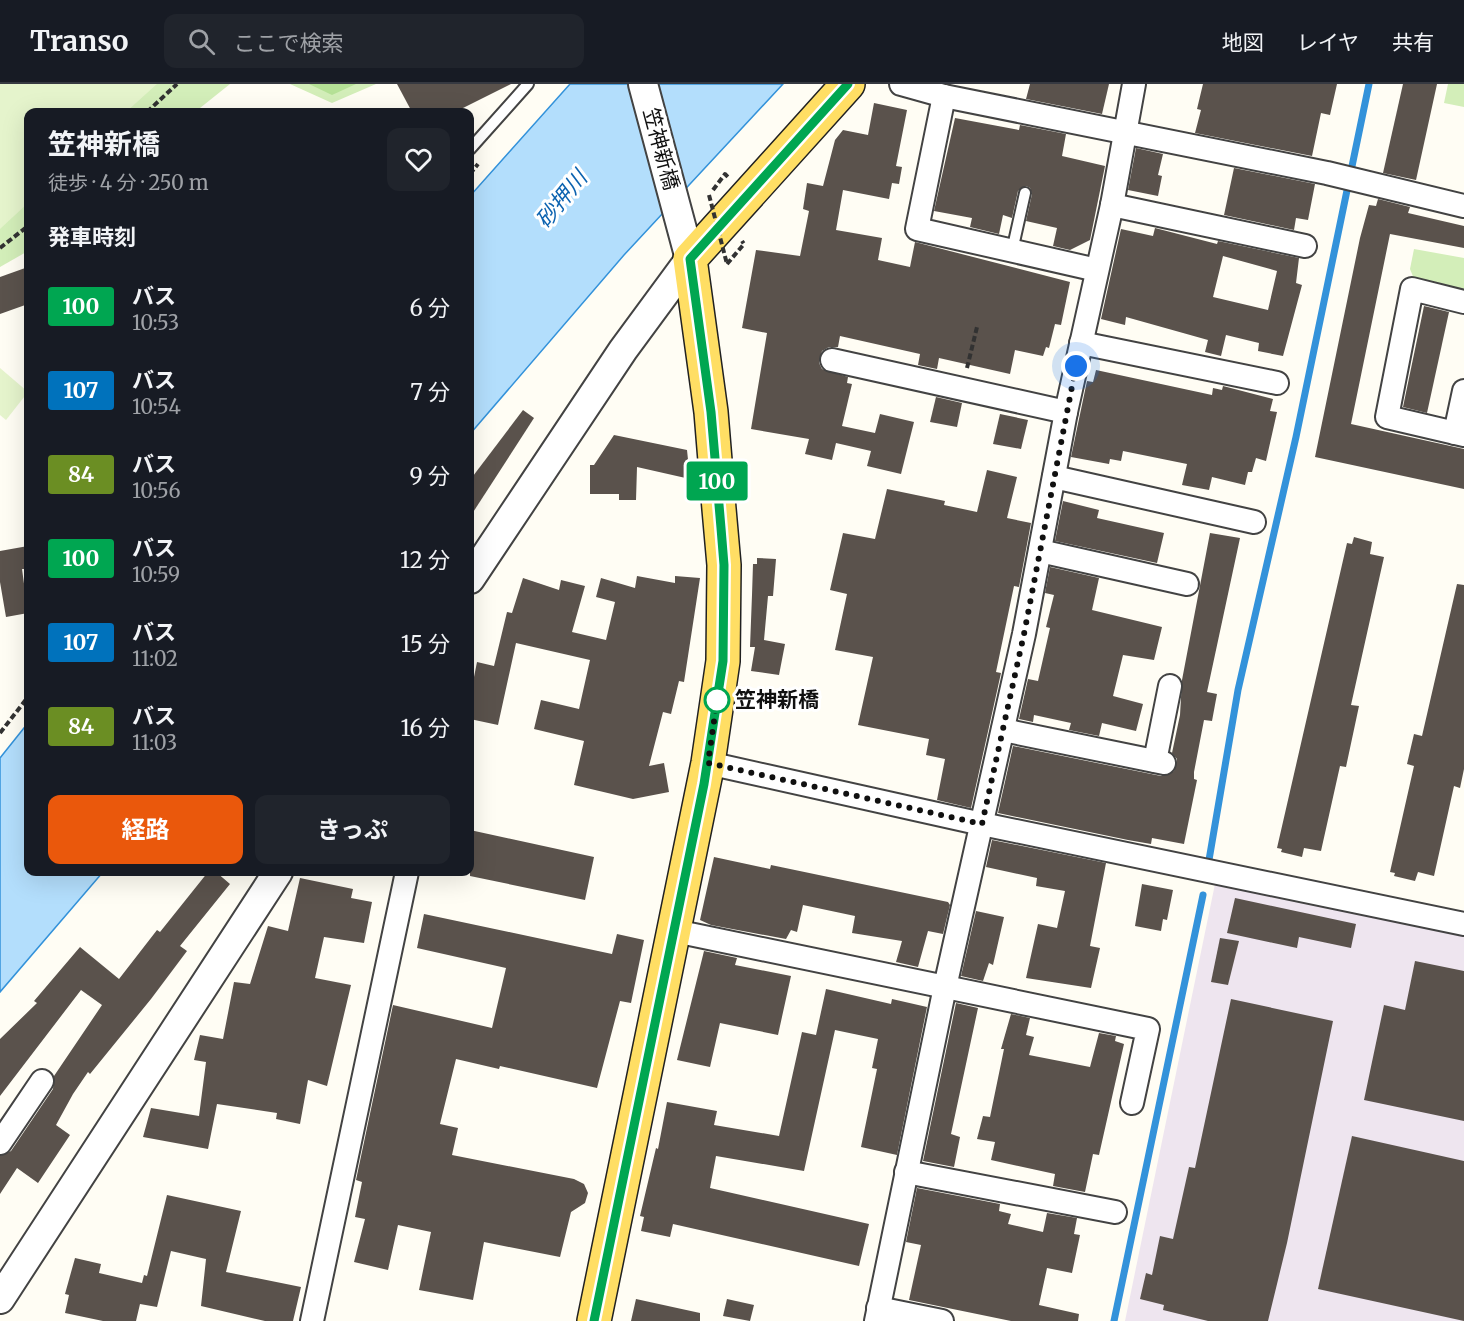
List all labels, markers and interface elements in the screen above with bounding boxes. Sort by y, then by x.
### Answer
search box [164,14,584,68]
text: Transo [30,23,128,59]
icon: search [185,25,218,58]
text: ここで検索 [233,29,343,57]
text: 地図 [1222,29,1264,56]
text: レイヤ [1297,29,1359,56]
text: 共有 [1392,29,1434,56]
street label: 笠神新橋 [638,105,685,193]
text: 笠神新橋 [48,126,160,162]
button: heart [387,128,450,191]
water label: 砂押川 [529,163,594,233]
text: 徒歩 · 4 分 · 250 m [48,170,209,195]
text: 発車時刻 [48,223,136,251]
text: バス [132,282,176,310]
text: 100 [63,293,99,320]
text: 6 分 [409,294,450,322]
text: 10:53 [132,310,179,335]
your location [1061,351,1091,381]
text: バス [132,366,176,394]
text: 107 [64,377,98,404]
text: 7 分 [410,378,450,406]
text: 10:54 [132,394,181,419]
text: バス [132,450,176,478]
text: 84 [68,461,94,488]
text: 9 分 [409,462,450,490]
line badge: 100 [682,462,752,500]
text: 100 [699,468,735,495]
text: 10:56 [132,478,181,503]
text: バス [132,534,176,562]
text: 100 [63,545,99,572]
text: 12 分 [400,546,450,574]
text: 10:59 [132,562,180,587]
text: バス [132,618,176,646]
text: 107 [64,629,98,656]
text: 15 分 [401,630,450,658]
text: 11:02 [132,646,178,671]
place label: 笠神新橋 [735,686,819,713]
marker: 笠神新橋 [704,687,730,713]
text: バス [132,702,176,730]
text: 84 [68,713,94,740]
text: 16 分 [400,714,450,742]
text: 11:03 [132,730,177,755]
button: 経路 [48,795,243,864]
button: きっぷ [255,795,450,864]

